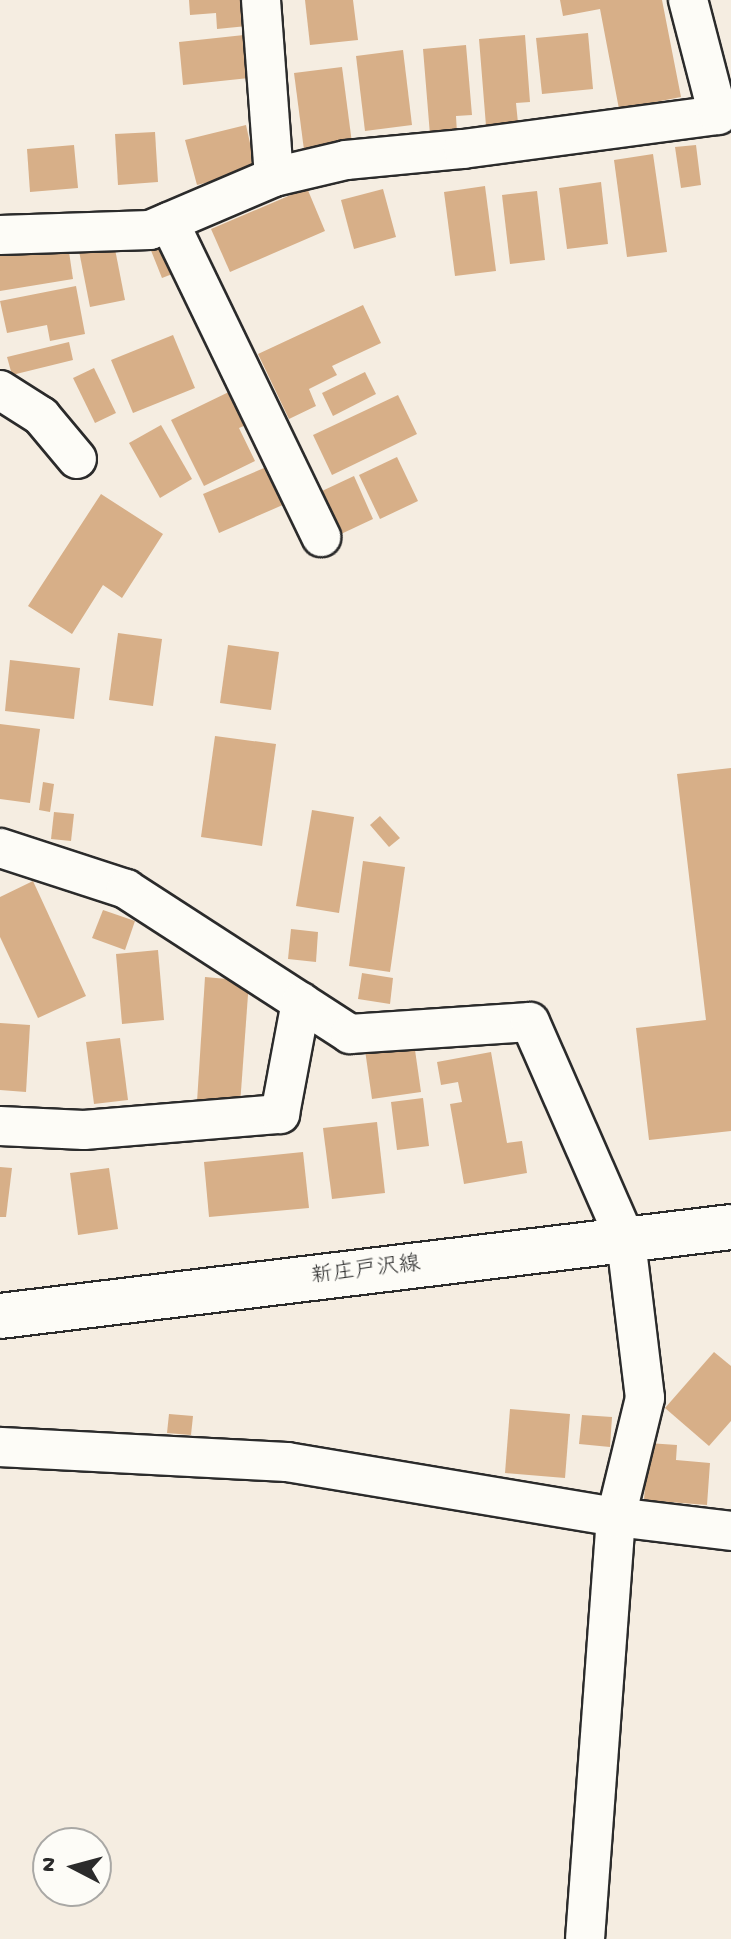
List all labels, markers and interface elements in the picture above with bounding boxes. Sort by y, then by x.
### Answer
street label: 新庄戸沢線 [310,1252,422,1292]
north arrow [32,1827,112,1907]
text: N [36,1856,64,1873]

